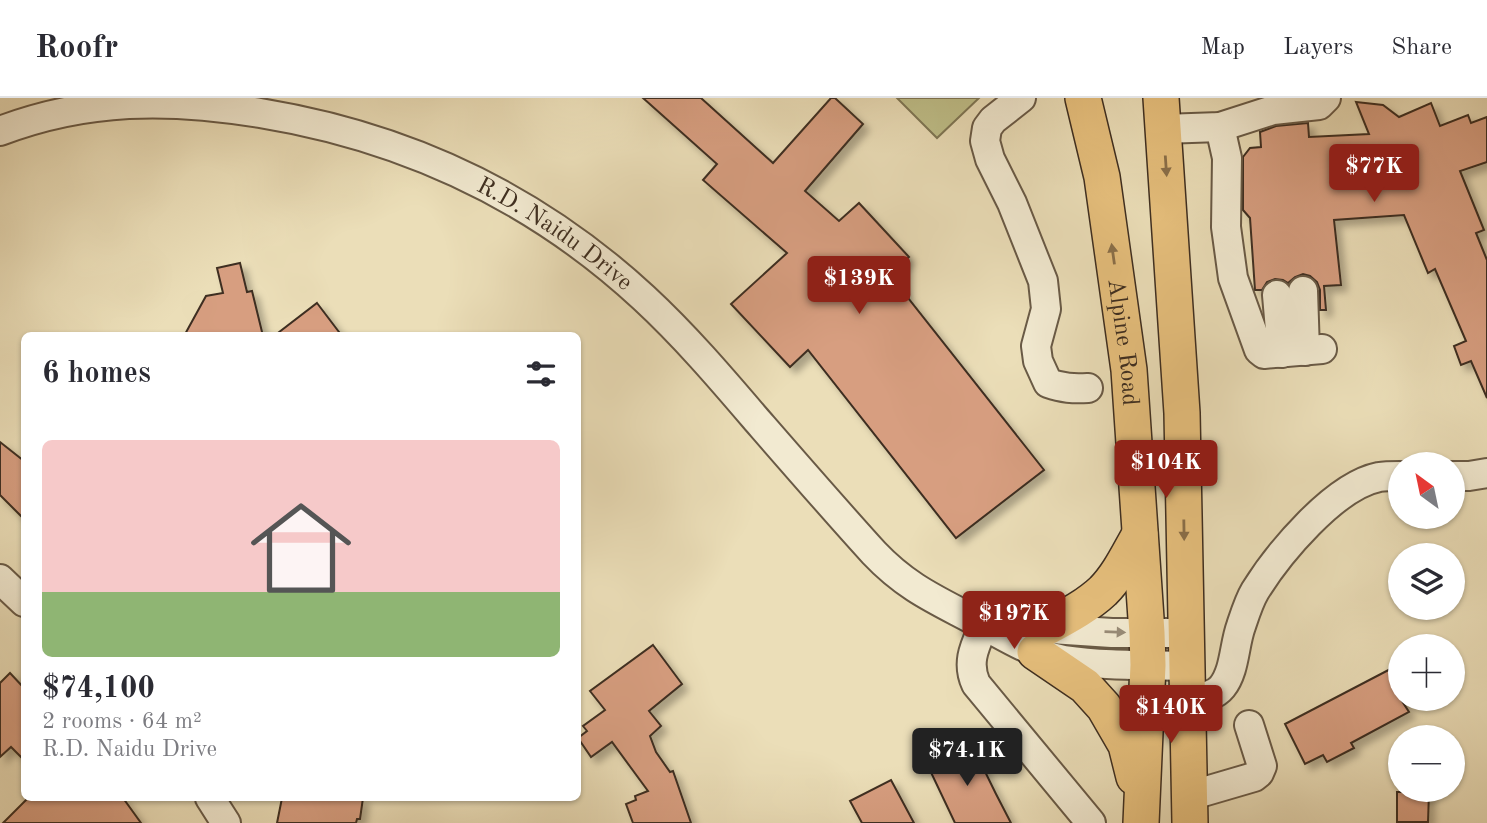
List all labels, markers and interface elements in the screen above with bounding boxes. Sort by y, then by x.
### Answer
text: Roofr [35,32,118,65]
text: Map [1201,36,1245,60]
text: Layers [1283,36,1353,60]
text: Share [1391,36,1452,60]
pin: $77K [1333,144,1415,204]
one-way arrow [1161,155,1172,177]
text: $77K [1345,155,1403,178]
street label: R.D. Naidu Drive [473,174,636,296]
one-way arrow [1107,243,1118,265]
pin: $139K [810,256,908,316]
text: $139K [823,267,895,290]
street label: Alpine Road [1102,277,1141,407]
icon: filters [522,355,560,393]
text: 6 homes [42,359,151,389]
pin: $104K [1117,440,1215,500]
text: $104K [1130,451,1202,474]
north arrow [1388,452,1465,528]
map controls [1388,452,1465,802]
icon: home [238,485,364,611]
one-way arrow [1178,520,1190,542]
button: layers [1388,543,1465,620]
pin: $197K [965,592,1063,651]
text: $197K [978,602,1050,625]
one-way arrow [1104,627,1126,638]
button: + [1388,634,1465,711]
text: $74,100 [42,674,155,704]
pin: $140K [1122,686,1220,745]
text: $140K [1135,696,1207,719]
text: 2 rooms · 64 m² [42,710,202,733]
button: − [1388,725,1465,802]
pin: $74.1K [910,728,1024,788]
text: R.D. Naidu Drive [42,738,217,761]
text: $74.1K [928,739,1006,762]

